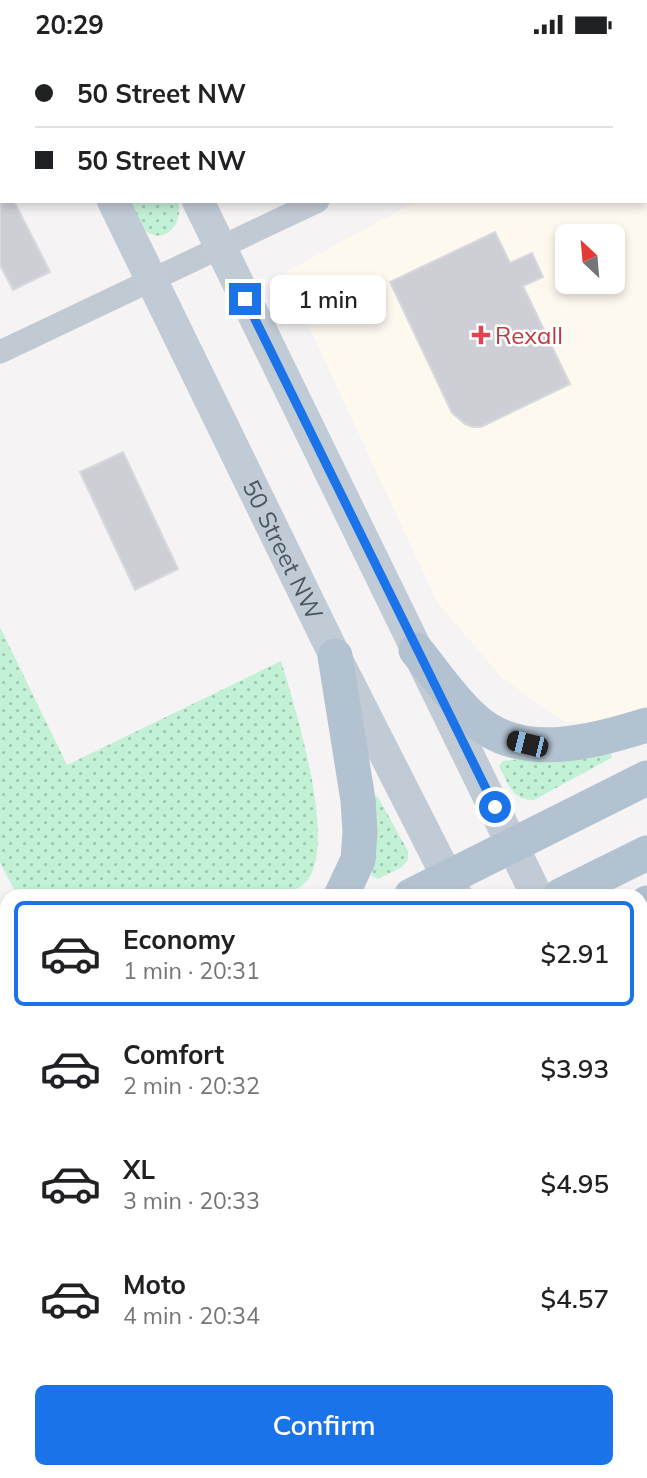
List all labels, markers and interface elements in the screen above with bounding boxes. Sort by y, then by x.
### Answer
text: 20:29 [35,8,104,41]
text: 50 Street NW [77,77,246,110]
text: 50 Street NW [77,144,246,177]
north arrow [555,224,625,294]
map controls [555,224,625,294]
callout: 1 min [270,275,385,323]
route end [229,283,261,315]
text: 1 min [298,285,358,314]
place label: Rexall [495,320,563,350]
marker: Rexall [473,327,489,343]
street label: 50 Street NW [236,475,330,625]
car [505,729,550,759]
route start [479,791,511,823]
icon: car [39,922,102,985]
text: Economy [123,923,235,956]
text: $2.91 [540,937,609,970]
text: 1 min · 20:31 [123,956,260,985]
icon: car [39,1037,102,1100]
text: Comfort [123,1038,224,1071]
text: $3.93 [540,1052,609,1085]
text: 2 min · 20:32 [123,1071,260,1100]
icon: car [39,1152,102,1215]
text: XL [123,1153,155,1186]
text: $4.95 [540,1167,609,1200]
text: 3 min · 20:33 [123,1186,260,1215]
icon: car [39,1267,102,1330]
text: Moto [123,1268,186,1301]
text: $4.57 [540,1282,609,1315]
text: 4 min · 20:34 [123,1301,260,1330]
button: Confirm [35,1385,613,1465]

